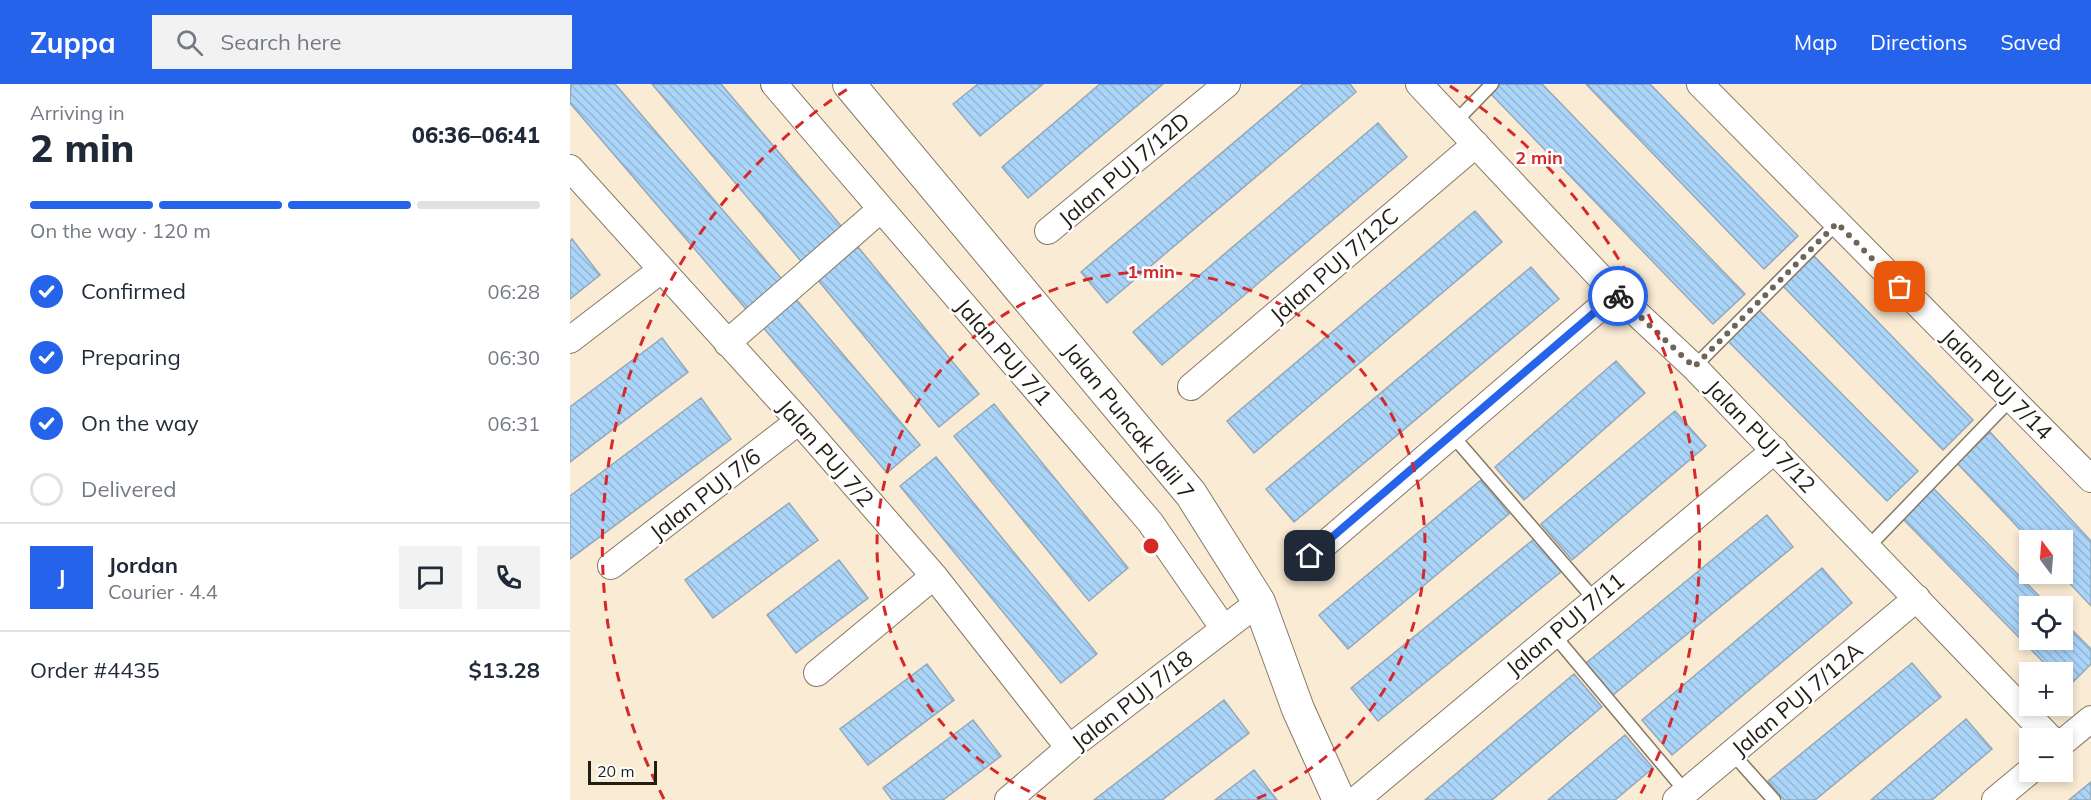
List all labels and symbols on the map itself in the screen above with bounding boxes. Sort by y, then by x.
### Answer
street label: Jalan PUJ 7/12D [1053,106,1195,232]
text: 2 min [1515,146,1563,169]
street label: Jalan PUJ 7/12C [1264,202,1404,328]
text: 1 min [1127,260,1175,283]
pin [1874,261,1925,312]
courier [1588,266,1648,326]
street label: Jalan PUJ 7/1 [950,293,1058,411]
street label: Jalan PUJ 7/14 [1935,322,2059,446]
street label: Jalan Puncak Jalil 7 [1057,337,1201,505]
street label: Jalan PUJ 7/12 [1700,374,1822,498]
street label: Jalan PUJ 7/2 [772,394,880,512]
street label: Jalan PUJ 7/6 [644,442,766,546]
pin [1284,530,1335,581]
north arrow [2019,530,2073,584]
centre of rings [1141,536,1161,556]
street label: Jalan PUJ 7/11 [1500,566,1630,682]
street label: Jalan PUJ 7/12A [1726,636,1868,762]
street label: Jalan PUJ 7/18 [1066,644,1198,756]
scale bar [588,758,657,786]

